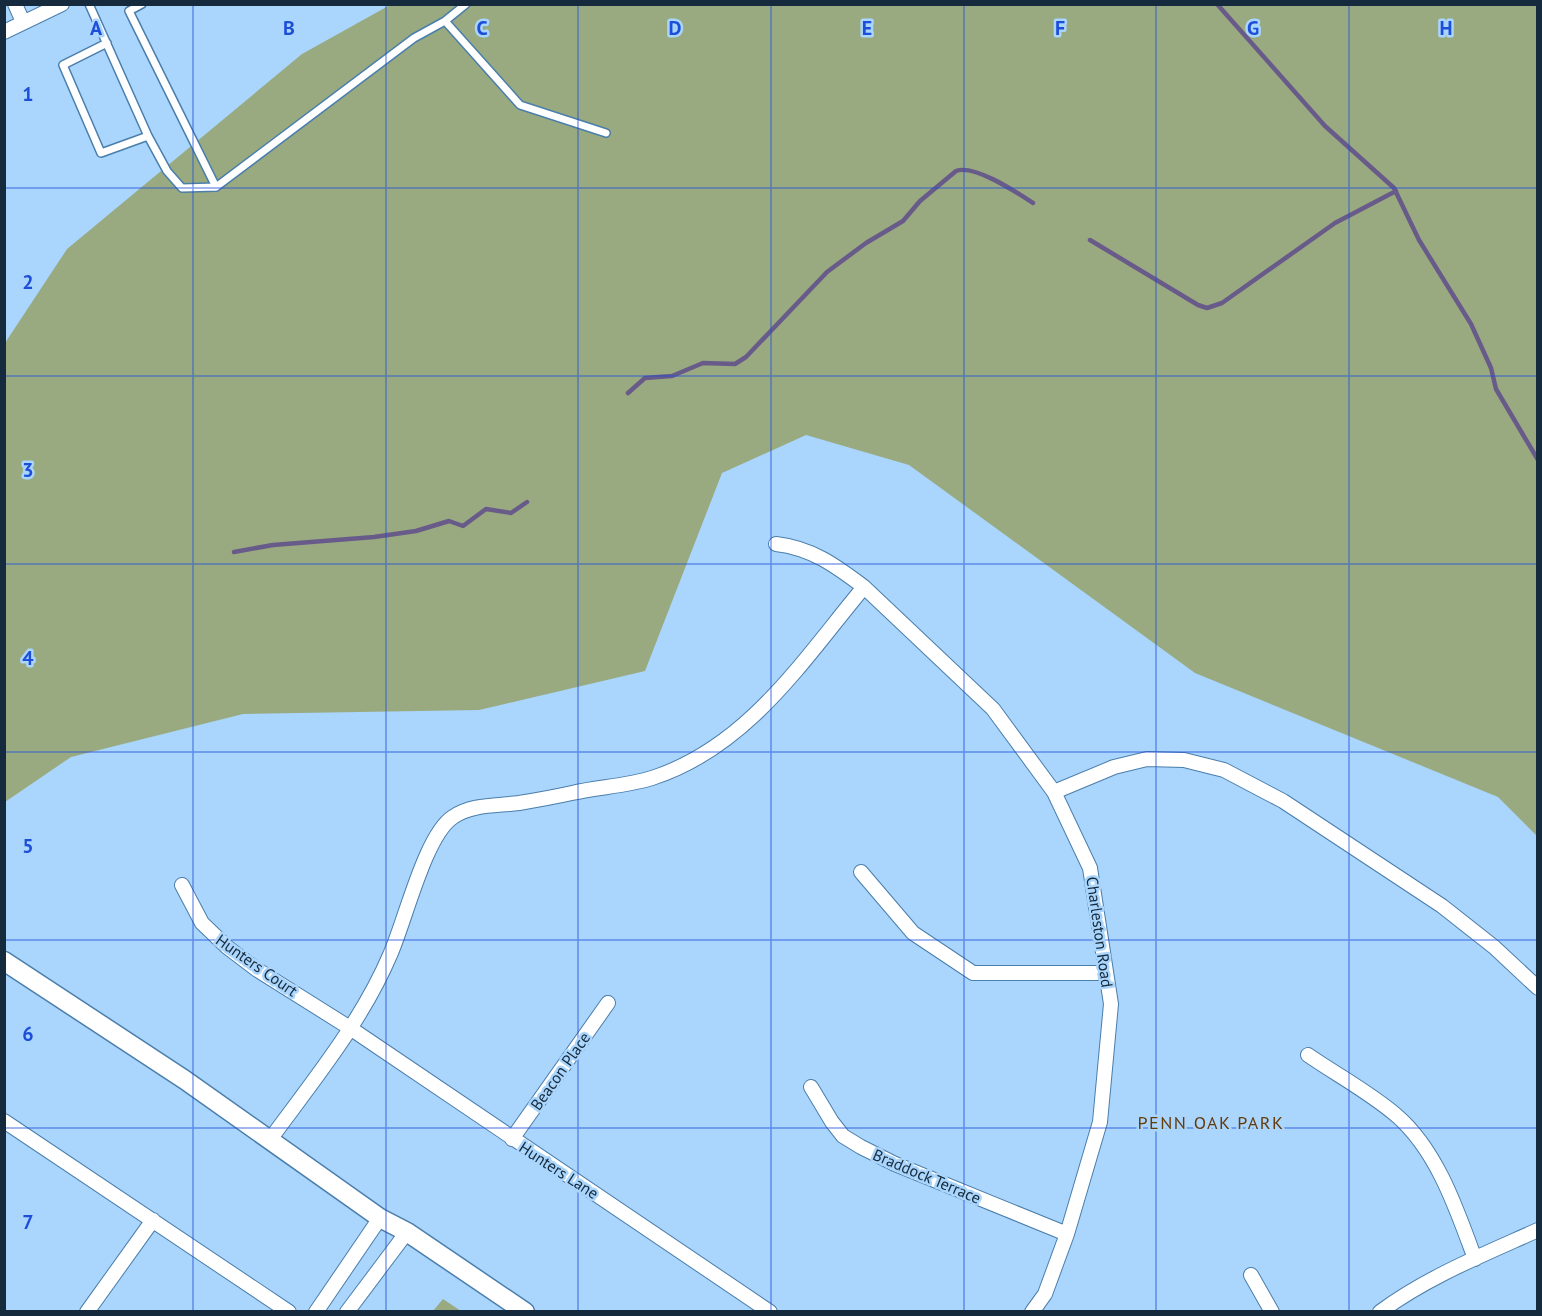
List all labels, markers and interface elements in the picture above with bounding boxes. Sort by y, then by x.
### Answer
text: A [90,15,103,41]
text: B [283,15,295,41]
text: C [476,15,488,41]
text: D [669,15,682,41]
text: E [862,15,872,41]
text: F [1055,15,1065,41]
text: G [1247,15,1259,41]
text: H [1439,15,1453,41]
text: 1 [22,81,34,107]
text: 2 [22,269,34,295]
text: 3 [22,457,34,483]
text: 4 [22,645,34,671]
text: 5 [22,833,34,859]
street label: Charleston Road [1082,875,1118,989]
street label: Hunters Court [212,930,302,1001]
text: 6 [22,1021,34,1047]
street label: Beacon Place [526,1028,594,1114]
district label: PENN OAK PARK [1137,1111,1285,1134]
street label: Hunters Lane [516,1137,602,1203]
street label: Braddock Terrace [870,1144,984,1208]
text: 7 [22,1209,34,1235]

